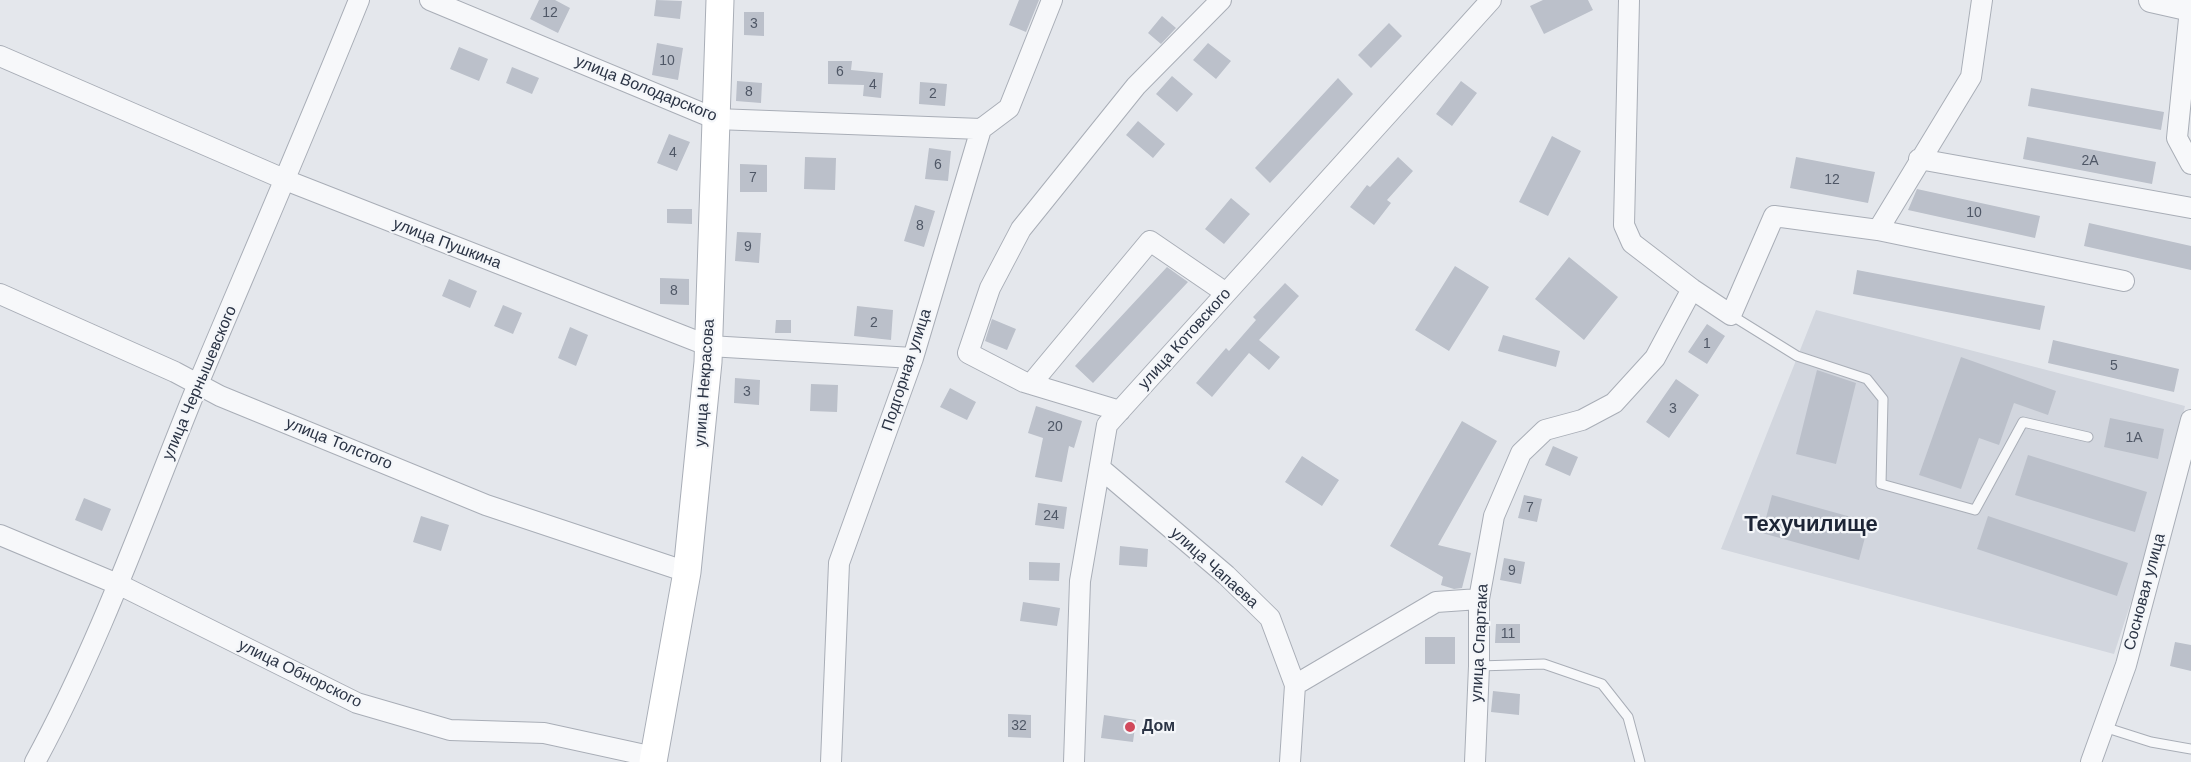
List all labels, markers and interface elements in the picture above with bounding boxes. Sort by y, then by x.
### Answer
house number: 12 [542,5,558,21]
house number: 3 [750,16,758,32]
street label: улица Володарского [572,52,720,126]
house number: 10 [659,53,675,69]
house number: 6 [836,64,844,80]
house number: 4 [869,77,877,93]
house number: 8 [745,84,753,100]
house number: 2 [929,86,937,102]
house number: 4 [669,145,677,161]
house number: 2А [2081,153,2099,169]
house number: 6 [934,157,942,173]
house number: 7 [749,170,757,186]
house number: 12 [1824,172,1840,188]
house number: 10 [1966,205,1982,221]
street label: улица Пушкина [390,215,504,273]
house number: 8 [916,218,924,234]
house number: 9 [744,239,752,255]
house number: 8 [670,283,678,299]
street label: улица Котовского [1135,285,1235,393]
street label: улица Чернышевского [159,303,241,463]
street label: Подгорная улица [878,306,936,434]
house number: 2 [870,315,878,331]
street label: улица Некрасова [691,318,719,448]
house number: 1 [1703,336,1711,352]
house number: 5 [2110,358,2118,374]
house number: 3 [743,384,751,400]
house number: 3 [1669,401,1677,417]
street label: улица Толстого [283,414,395,474]
house number: 20 [1047,419,1063,435]
house number: 1А [2125,430,2143,446]
house number: 7 [1526,500,1534,516]
house number: 24 [1043,508,1059,524]
district label: Техучилище [1744,512,1878,538]
street label: улица Чапаева [1166,524,1262,612]
street label: Сосновая улица [2120,531,2170,653]
house number: 9 [1508,563,1516,579]
street label: улица Спартака [1467,583,1493,703]
house number: 11 [1501,626,1515,642]
street label: улица Обнорского [235,636,365,712]
place label: Дом [1142,717,1175,737]
house number: 32 [1011,718,1027,734]
marker: Дом [1123,720,1137,734]

